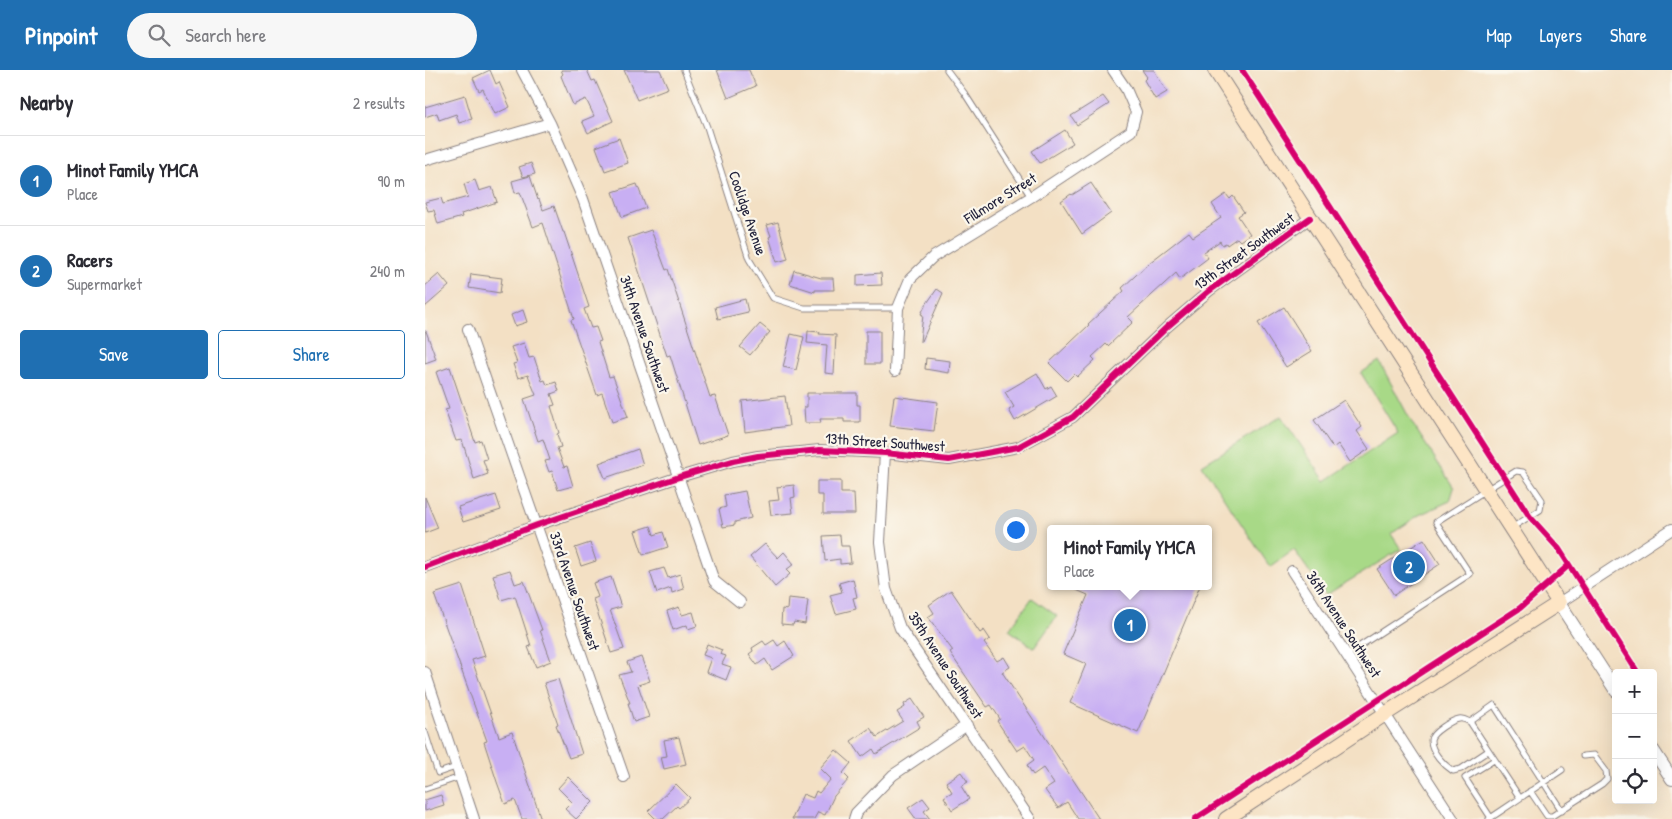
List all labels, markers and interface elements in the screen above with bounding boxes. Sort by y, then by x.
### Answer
search box [127,13,477,58]
text: Pinpoint [25,19,97,51]
icon: search [145,21,173,49]
text: Search here [185,22,266,48]
text: Map [1486,23,1512,48]
text: Layers [1540,23,1582,48]
text: Share [1610,23,1647,48]
text: Nearby [20,88,73,117]
text: 2 results [353,92,405,114]
text: Minot Family YMCA [67,157,198,183]
street label: Fillmore Street [959,167,1041,229]
street label: Coolidge Avenue [724,168,772,258]
text: 1 [33,170,39,192]
text: 90 m [377,170,405,192]
text: Place [67,183,98,205]
street label: 13th Street Southwest [1189,207,1299,295]
text: Racers [67,247,113,273]
text: 2 [32,260,40,282]
text: 240 m [370,260,405,282]
street label: 34th Avenue Southwest [615,272,675,396]
text: Supermarket [67,273,142,295]
button: Save [20,330,208,379]
button: Share [218,330,405,379]
street label: 13th Street Southwest [825,427,946,457]
your location [1003,517,1029,543]
popup [1047,525,1212,590]
street label: 33rd Avenue Southwest [545,529,605,654]
text: Minot Family YMCA [1064,534,1195,560]
pin: 2 [1393,548,1425,586]
text: Place [1064,560,1095,582]
street label: 36th Avenue Southwest [1302,567,1387,682]
pin: 1 [1114,606,1146,644]
street label: 35th Avenue Southwest [904,607,989,723]
map controls [1612,669,1657,804]
button: + [1612,669,1657,714]
button: − [1612,714,1657,759]
button: locate [1612,759,1657,804]

